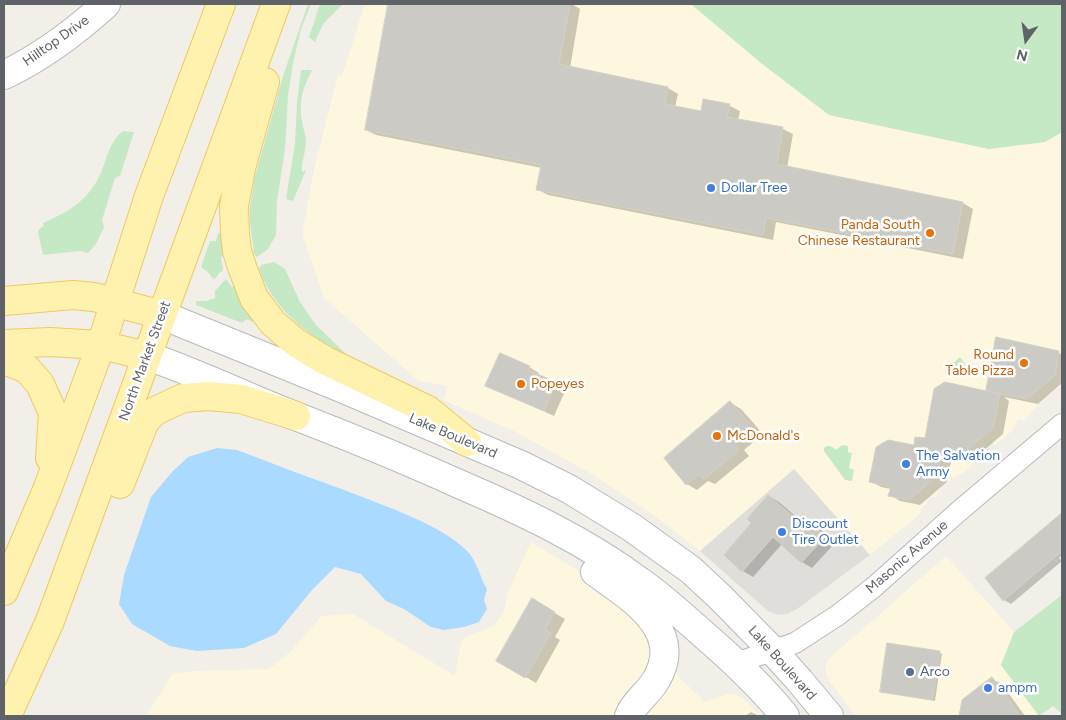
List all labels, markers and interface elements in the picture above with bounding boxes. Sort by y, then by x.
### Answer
street label: Hilltop Drive [19,12,93,70]
north arrow [1001,15,1051,65]
text: N [1015,45,1030,65]
place label: Dollar Tree [721,180,787,196]
marker: Dollar Tree [705,182,717,194]
place label: Panda South Chinese Restaurant [798,217,920,250]
marker: Panda South Chinese Restaurant [924,227,936,239]
street label: North Market Street [116,299,174,423]
place label: Round Table Pizza [945,347,1014,380]
marker: Round Table Pizza [1018,357,1030,369]
place label: Popeyes [531,376,584,392]
marker: Popeyes [515,378,527,390]
street label: Lake Boulevard [406,410,500,462]
place label: McDonald's [727,428,800,444]
marker: McDonald's [711,430,723,442]
place label: The Salvation Army [916,448,1000,481]
marker: The Salvation Army [900,458,912,470]
place label: Discount Tire Outlet [792,516,859,548]
street label: Masonic Avenue [863,517,951,597]
marker: Discount Tire Outlet [776,526,788,538]
street label: Lake Boulevard [744,622,820,704]
place label: Arco [920,664,950,680]
marker: Arco [904,666,916,678]
place label: ampm [998,680,1037,696]
marker: ampm [982,682,994,694]

